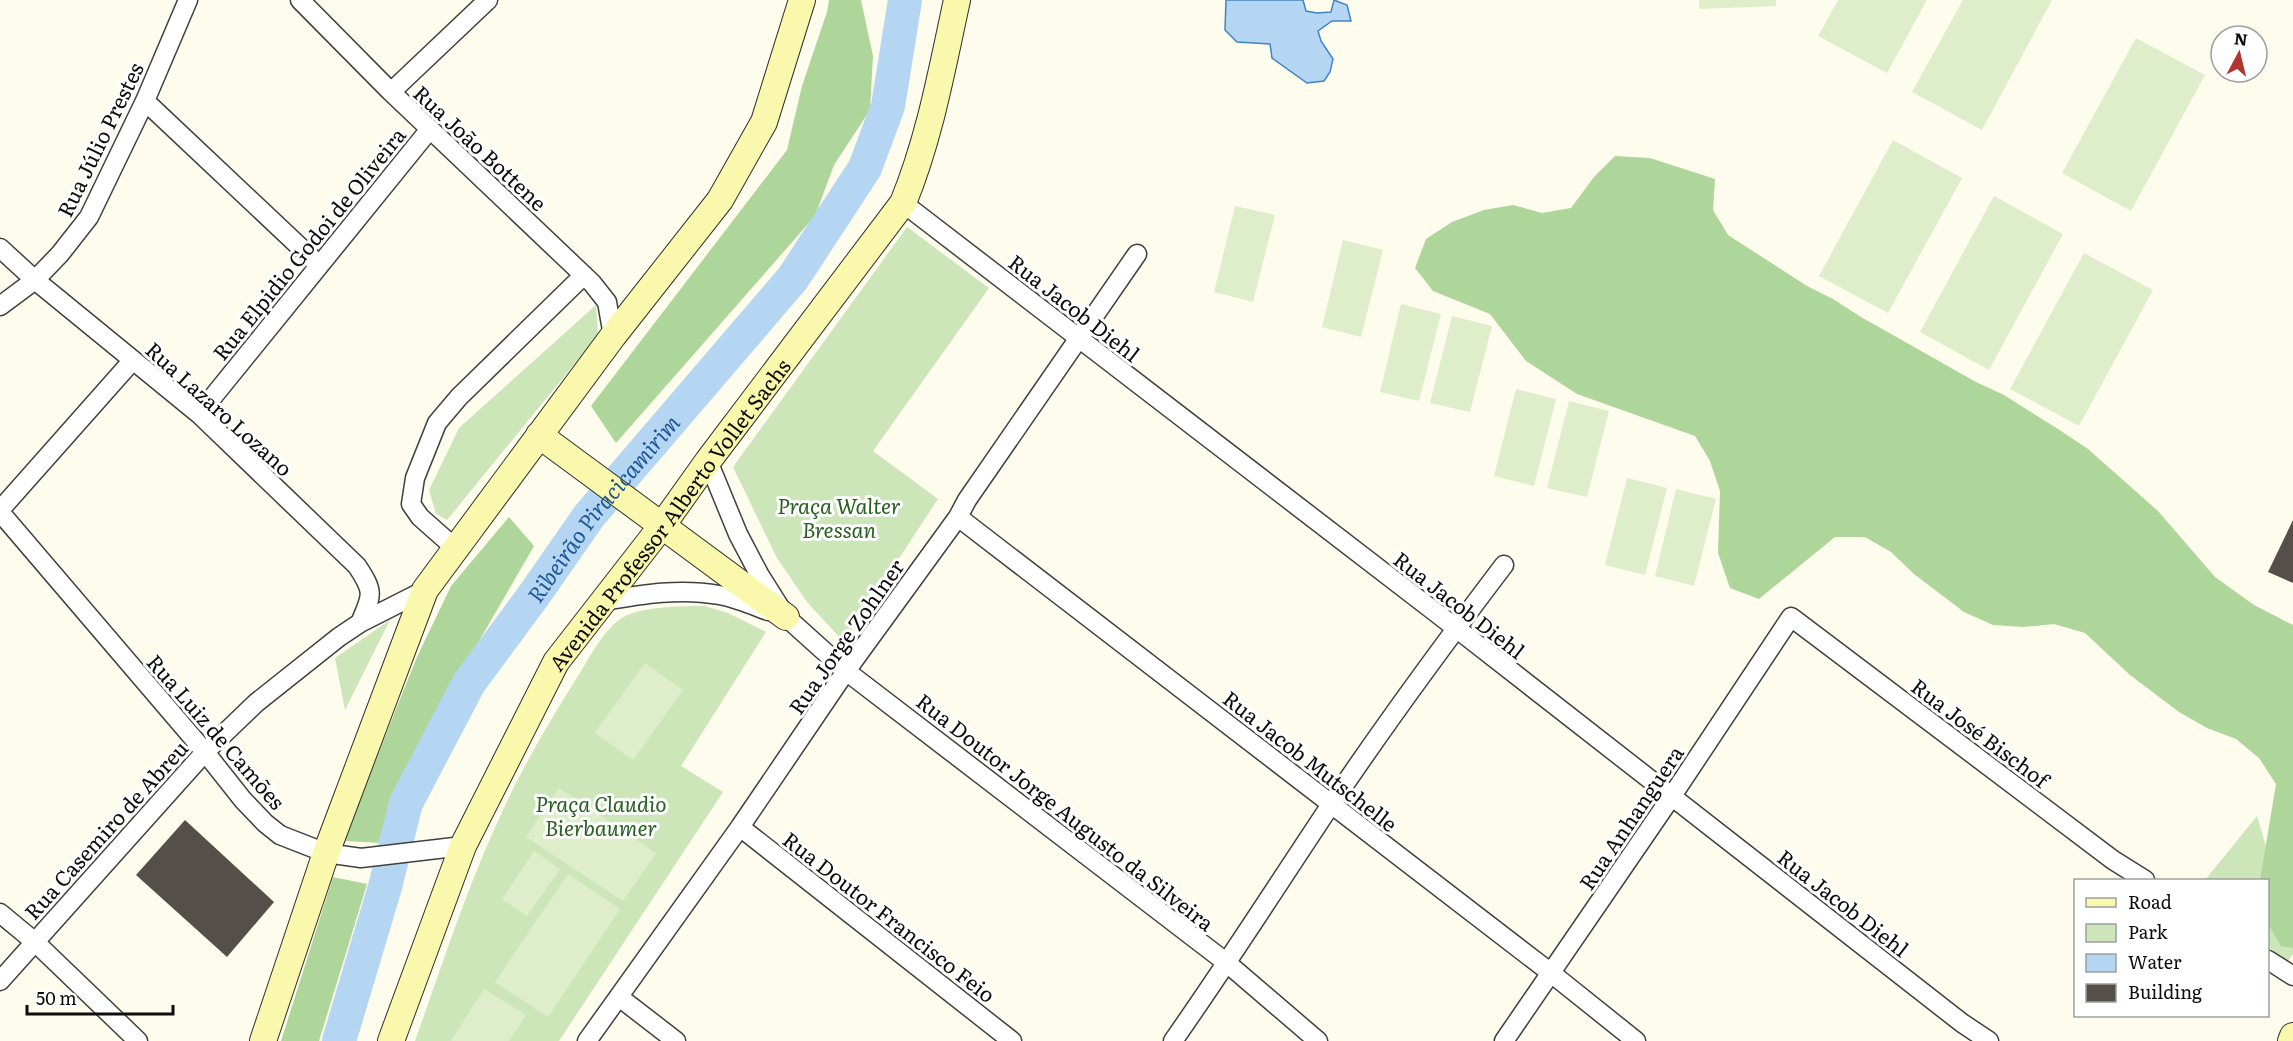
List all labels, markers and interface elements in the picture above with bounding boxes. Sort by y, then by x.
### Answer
north arrow [2209,24,2269,84]
text: N [2233,25,2249,51]
street label: Rua Júlio Prestes [48,56,150,222]
street label: Rua João Bottene [408,77,555,217]
street label: Rua Elpidio Godoi de Oliveira [204,119,412,366]
street label: Rua Jacob Diehl [1003,246,1147,368]
street label: Rua Lazaro Lozano [140,333,300,483]
street label: Avenida Professor Alberto Vollet Sachs [540,351,796,676]
water label: Ribeirão Piracicamirim [518,406,686,608]
park label: Praça Walter Bressan [777,489,901,544]
street label: Rua Jacob Diehl [1388,543,1532,665]
street label: Rua Jorge Zohlner [780,552,910,720]
street label: Rua Luiz de Camões [141,647,293,815]
street label: Rua José Bischof [1906,670,2058,795]
street label: Rua Jacob Mutschelle [1217,682,1405,838]
street label: Rua Doutor Jorge Augusto da Silveira [911,685,1222,938]
street label: Rua Casemiro de Abreu [16,733,194,925]
street label: Rua Anhanguera [1570,738,1690,895]
park label: Praça Claudio Bierbaumer [535,787,667,842]
street label: Rua Doutor Francisco Feio [777,823,1003,1009]
street label: Rua Jacob Diehl [1772,841,1916,963]
legend [2074,879,2269,1017]
text: Road [2128,888,2172,915]
text: Park [2128,918,2169,945]
text: Water [2128,948,2182,975]
scale bar [27,978,172,1016]
text: Building [2128,978,2203,1005]
text: 50 m [36,984,77,1011]

